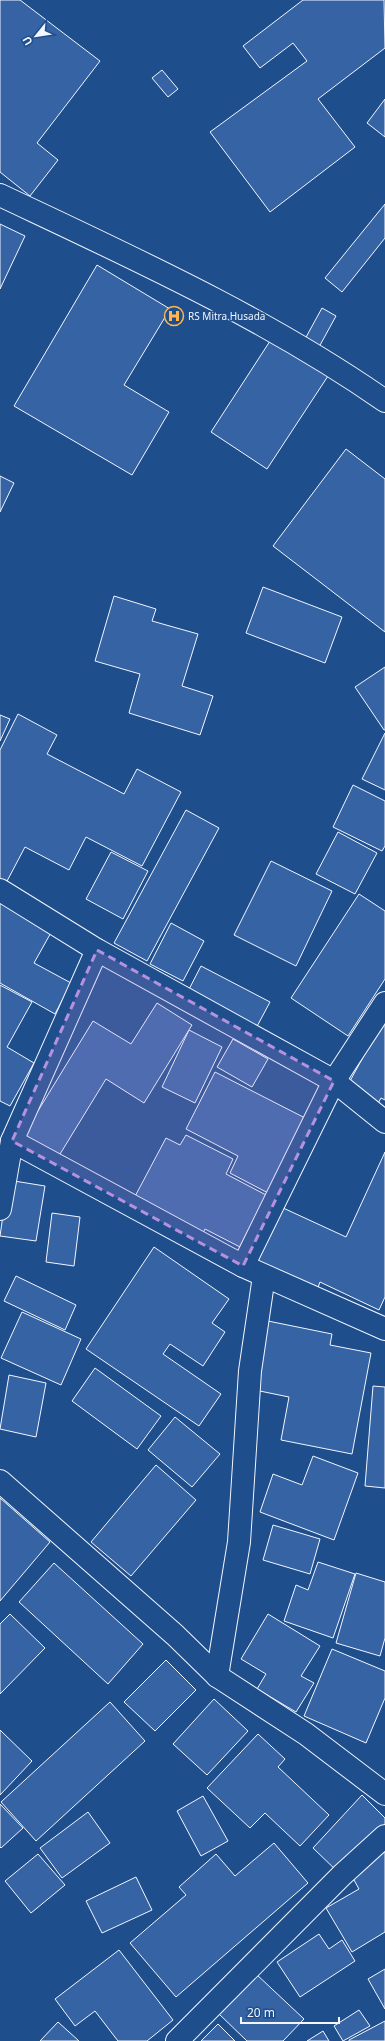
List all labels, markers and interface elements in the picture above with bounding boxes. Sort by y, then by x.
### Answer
north arrow [16,16,56,56]
text: U [18,34,35,49]
hospital icon: RS Mitra Husada [163,305,185,327]
place label: RS Mitra Husada [188,309,265,323]
scale bar [241,1999,339,2025]
text: 20 m [247,2004,275,2021]

